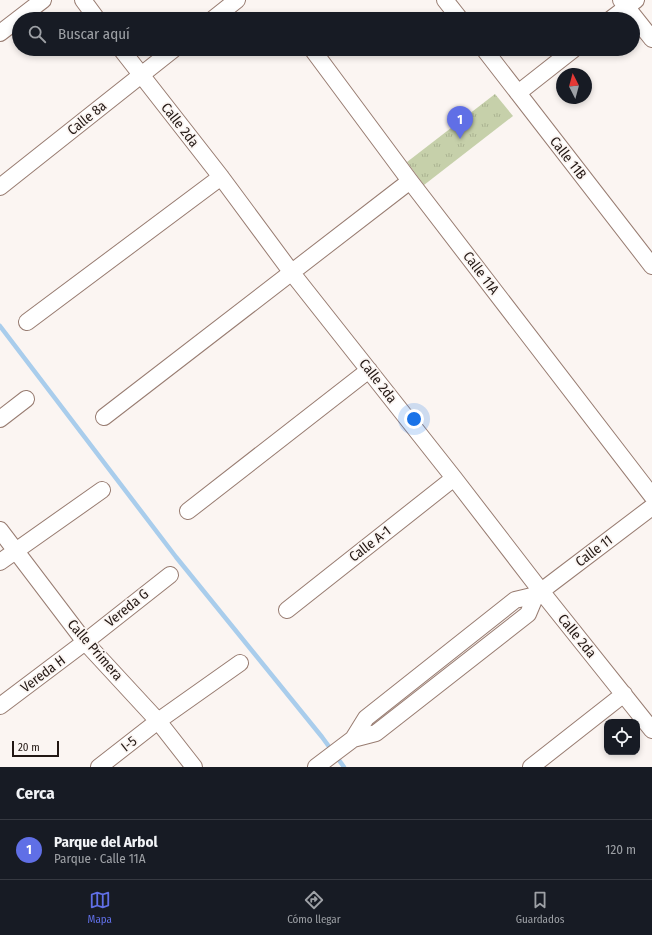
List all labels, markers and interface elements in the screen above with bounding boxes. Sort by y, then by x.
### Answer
search box [12,12,640,56]
icon: search [26,23,48,45]
text: Buscar aquí [58,25,130,43]
north arrow [556,68,592,104]
street label: Calle 8a [64,97,110,139]
street label: Calle 2da [157,99,203,151]
pin: 1 [447,106,473,139]
street label: Calle 11B [546,133,590,183]
street label: Calle 11A [459,248,503,298]
street label: Calle 2da [355,355,401,407]
your location [404,409,424,429]
street label: Calle A-1 [346,522,394,566]
street label: Calle 11 [572,532,616,570]
street label: Vereda G [102,585,152,631]
street label: Calle 2da [554,611,600,661]
street label: Calle Primera [64,616,126,684]
street label: Vereda H [17,652,69,696]
map controls [604,719,640,755]
button: locate [604,719,640,755]
street label: I-5 [118,733,140,755]
scale bar [12,739,59,758]
text: 20 m [18,741,40,754]
text: Cerca [16,783,55,804]
text: Parque del Arbol [54,833,158,851]
text: 1 [26,842,32,857]
text: 120 m [605,842,636,857]
text: Parque · Calle 11A [54,851,146,866]
tab: Mapa [88,889,112,926]
tab: Cómo llegar [287,889,341,926]
tab: Guardados [516,889,564,926]

